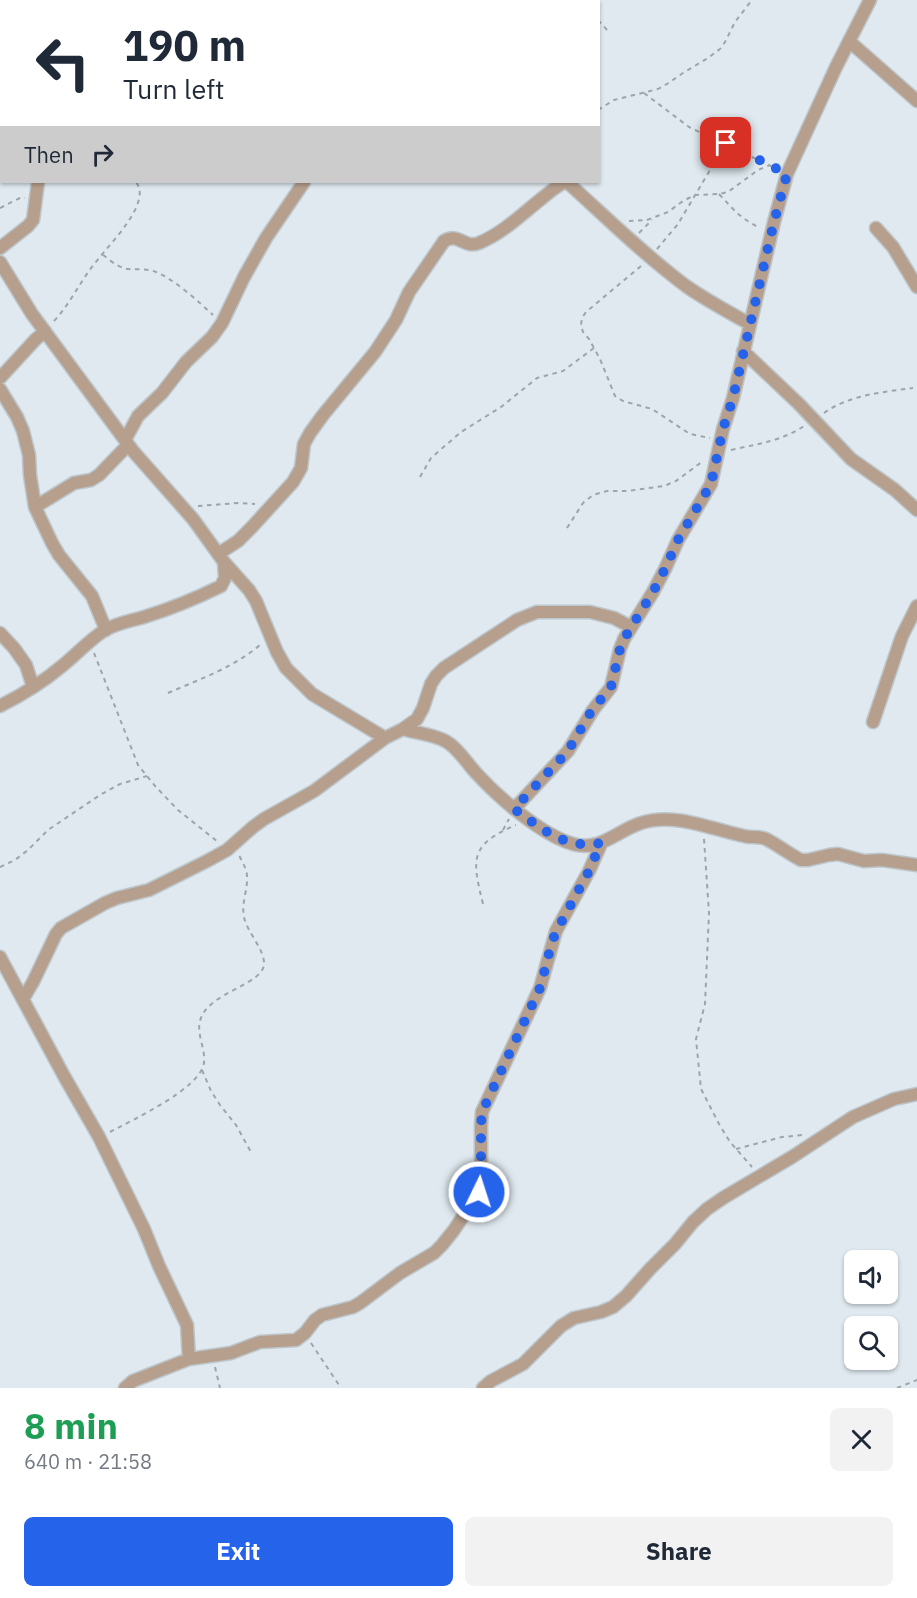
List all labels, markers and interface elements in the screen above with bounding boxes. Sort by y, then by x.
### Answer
text: 190 m [123,18,246,73]
icon: left [24,24,102,102]
text: Turn left [123,71,224,106]
pin [700,117,751,168]
icon: arrive [709,126,742,159]
icon: right [86,138,119,171]
text: Then [24,140,74,169]
position arrow [447,1160,511,1224]
map controls [844,1250,898,1370]
button: sound [844,1250,898,1304]
button: search [844,1316,898,1370]
text: 8 min [24,1402,118,1449]
button: close [830,1408,893,1471]
text: 640 m · 21:58 [24,1448,152,1475]
button: Exit [24,1517,453,1586]
button: Share [465,1517,893,1586]

